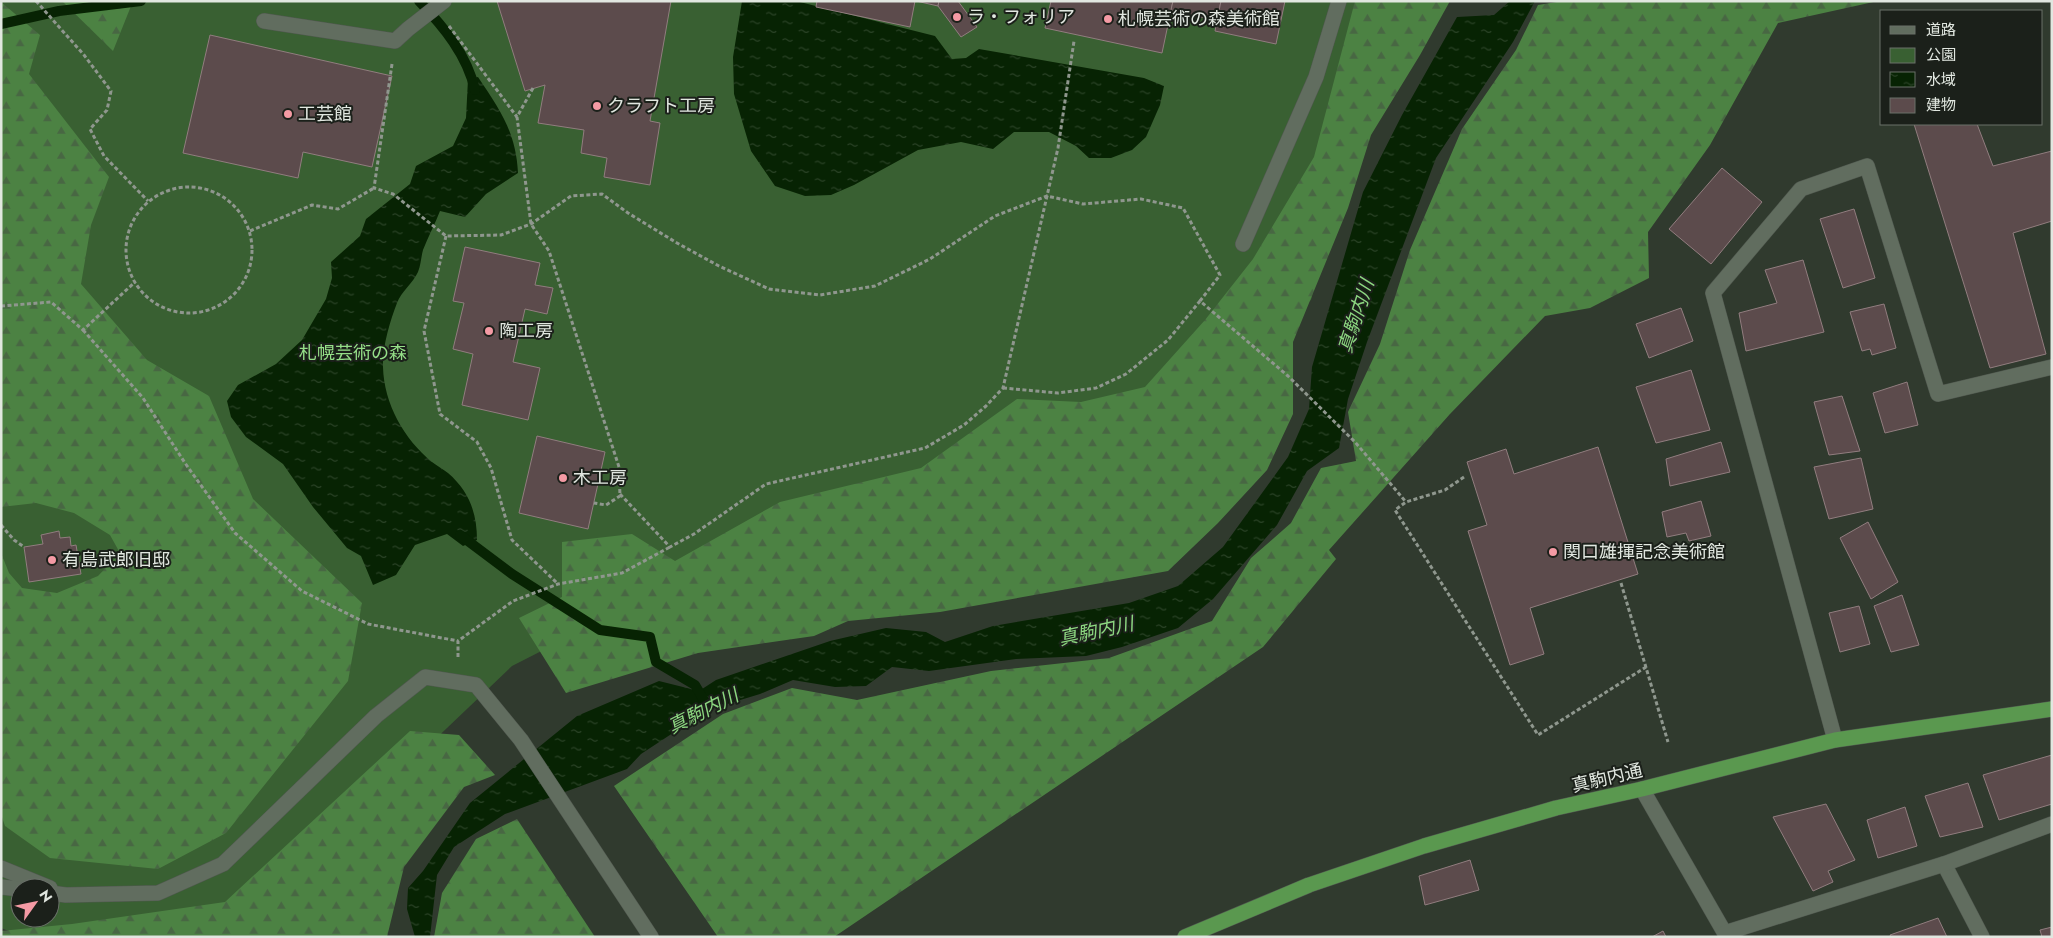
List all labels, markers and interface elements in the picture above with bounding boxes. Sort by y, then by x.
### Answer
place label: ラ・フォリア [967,4,1075,30]
place label: 札幌芸術の森美術館 [1118,6,1280,32]
legend [1880,10,2043,125]
marker: ラ・フォリア [951,11,963,23]
marker: 札幌芸術の森美術館 [1102,13,1114,25]
text: 道路 [1926,19,1956,41]
text: 公園 [1926,44,1956,66]
text: 水域 [1926,69,1956,91]
place label: クラフト工房 [607,93,715,119]
text: 建物 [1926,94,1956,116]
marker: クラフト工房 [591,100,603,112]
place label: 工芸館 [298,101,352,127]
marker: 工芸館 [282,108,294,120]
water label: 真駒内川 [1331,274,1381,356]
place label: 陶工房 [499,318,553,344]
marker: 陶工房 [483,325,495,337]
park label: 札幌芸術の森 [299,340,407,366]
place label: 木工房 [573,465,627,491]
marker: 木工房 [557,472,569,484]
place label: 関口雄揮記念美術館 [1563,539,1725,565]
marker: 関口雄揮記念美術館 [1547,546,1559,558]
place label: 有島武郎旧邸 [62,547,170,573]
marker: 有島武郎旧邸 [46,554,58,566]
water label: 真駒内川 [1056,609,1138,652]
water label: 真駒内川 [663,681,745,740]
street label: 真駒内通 [1569,757,1645,799]
north arrow [10,878,60,928]
text: N [34,886,57,906]

